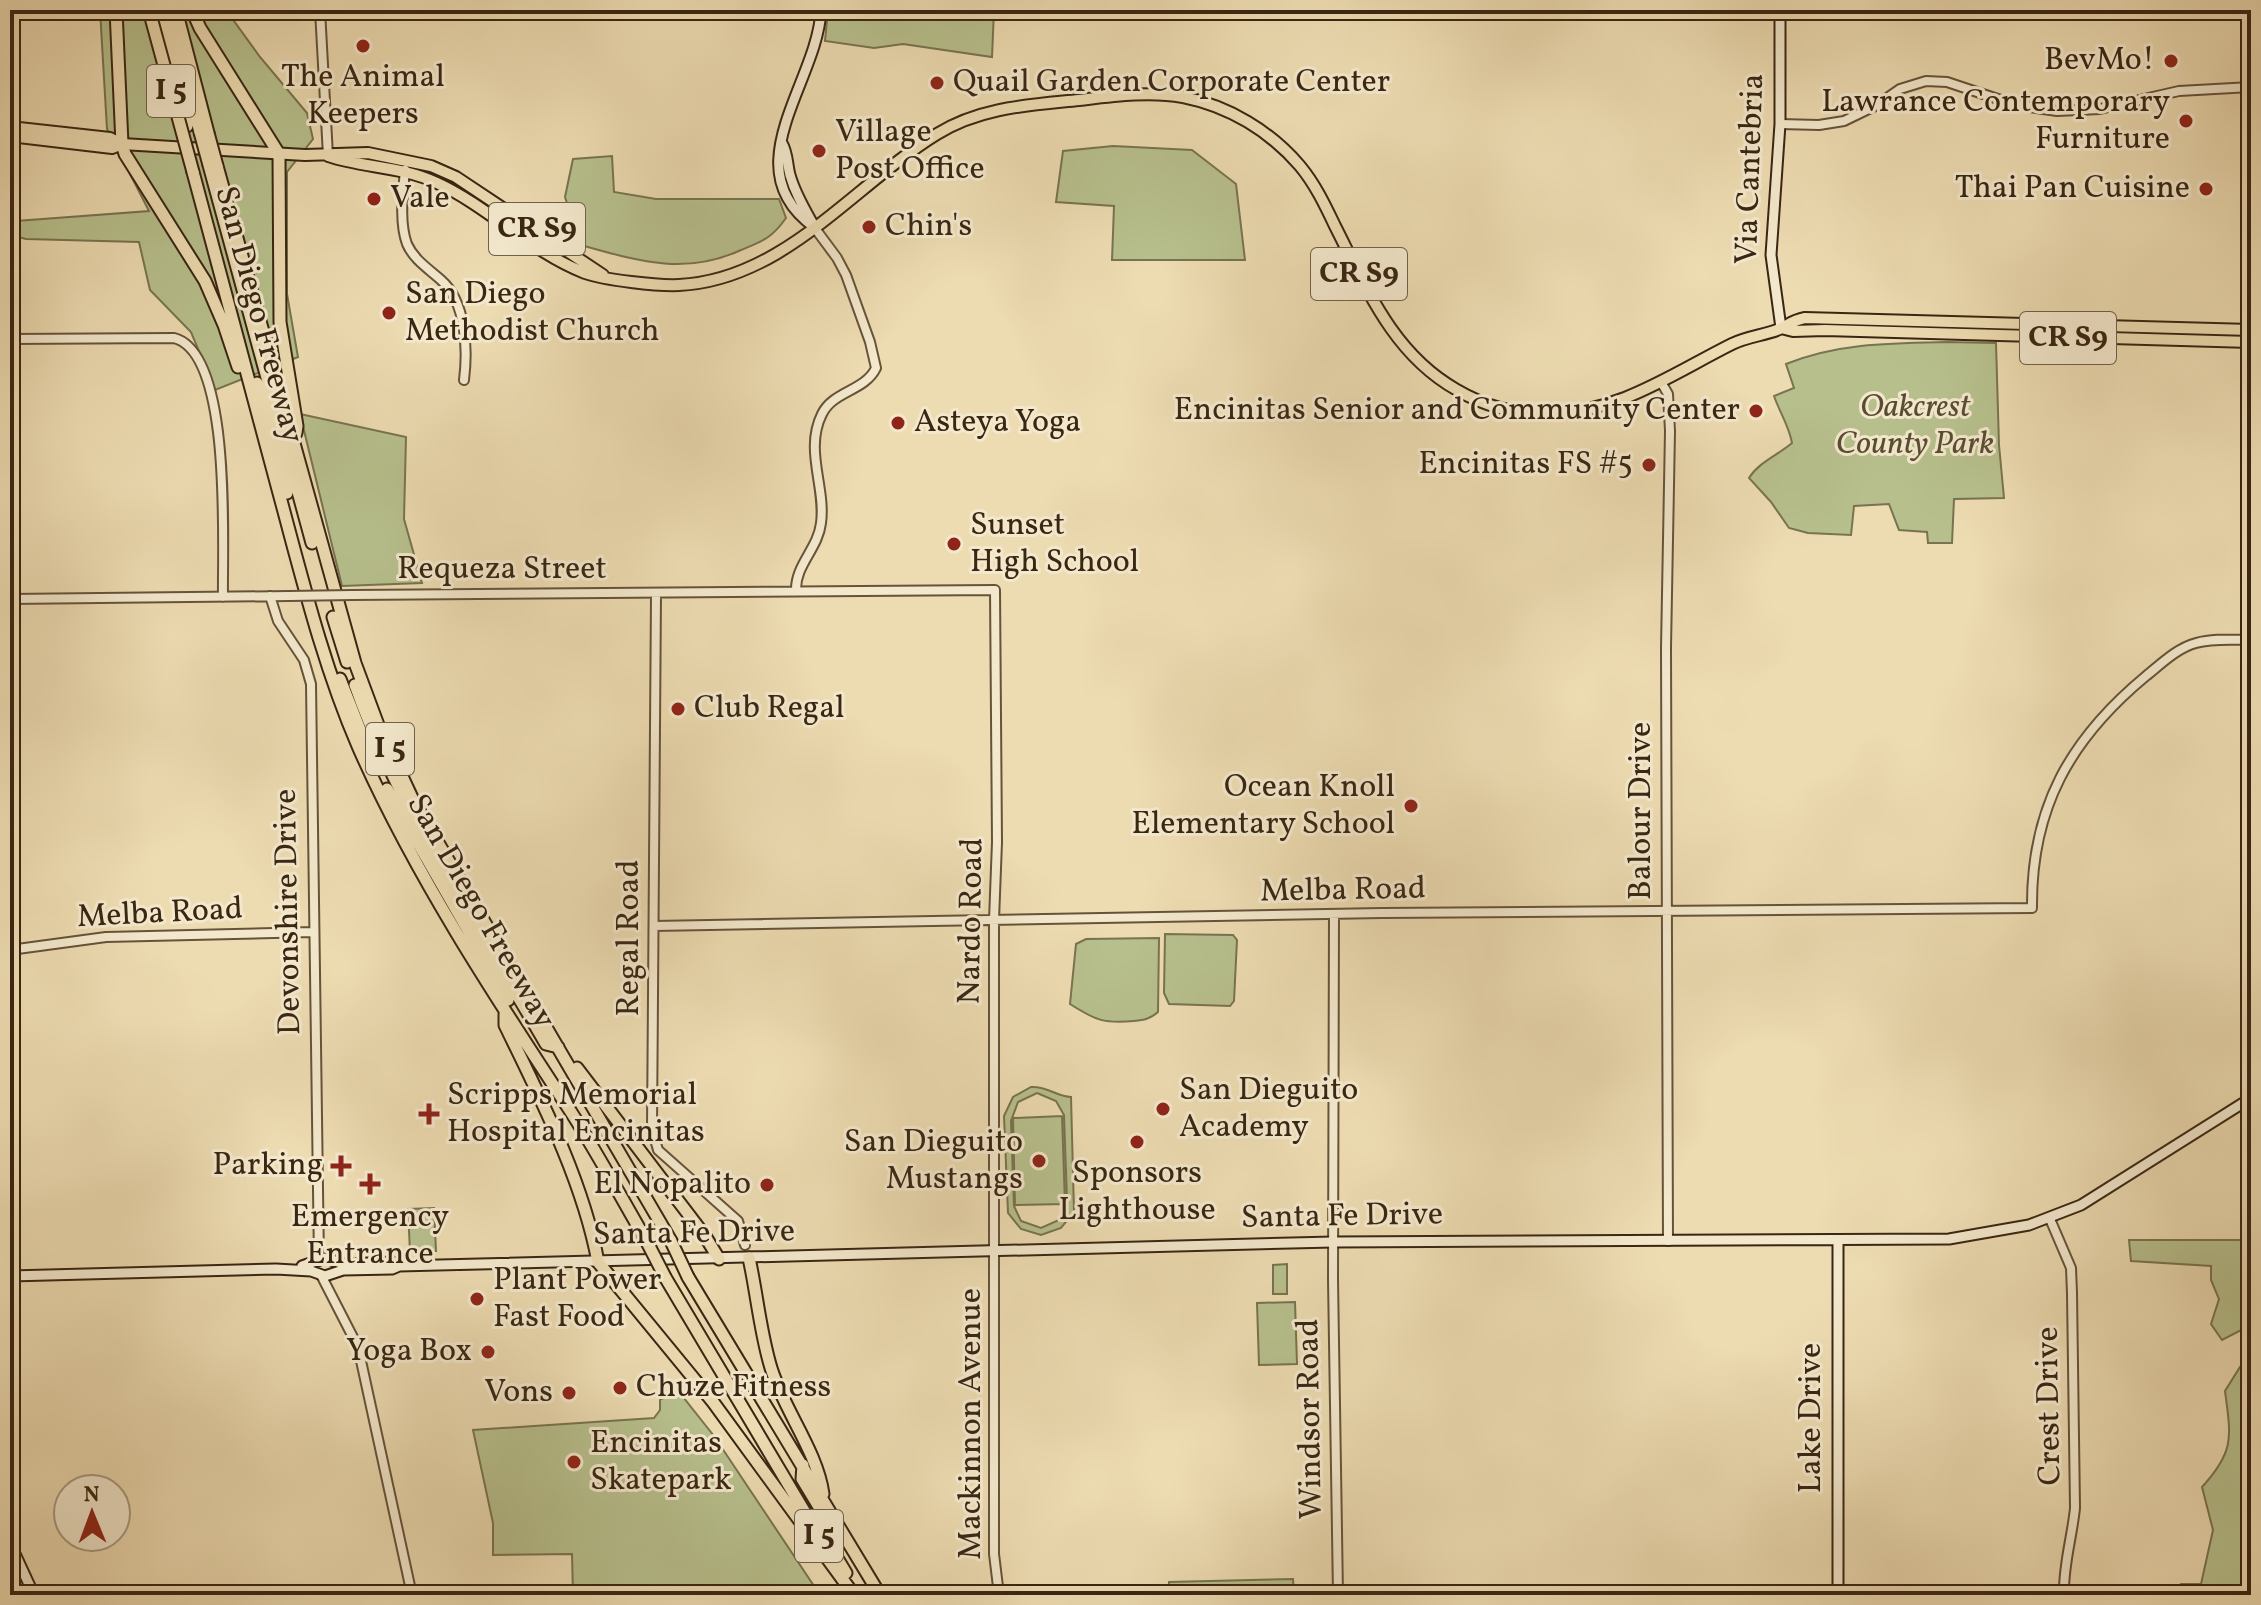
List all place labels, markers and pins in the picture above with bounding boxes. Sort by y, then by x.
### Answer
marker: The Animal Keepers [354,37,372,55]
place label: BevMo! [2044,39,2155,83]
marker: BevMo! [2162,52,2180,70]
place label: The Animal Keepers [281,56,445,137]
place label: Quail Garden Corporate Center [953,61,1390,105]
marker: Quail Garden Corporate Center [928,74,946,92]
place label: Lawrance Contemporary Furniture [1821,81,2170,162]
place label: Village Post Office [835,111,985,192]
marker: Lawrance Contemporary Furniture [2177,112,2195,130]
marker: Village Post Office [810,142,828,160]
place label: Thai Pan Cuisine [1955,167,2190,211]
place label: Vale [390,177,450,221]
marker: Thai Pan Cuisine [2197,180,2215,198]
marker: Vale [365,190,383,208]
place label: Chin's [885,205,972,249]
marker: Chin's [860,218,878,236]
place label: San Diego Methodist Church [405,273,660,354]
marker: San Diego Methodist Church [380,304,398,322]
place label: Encinitas Senior and Community Center [1174,389,1740,433]
place label: Asteya Yoga [914,401,1081,445]
marker: Encinitas Senior and Community Center [1747,402,1765,420]
marker: Asteya Yoga [889,414,907,432]
place label: Encinitas FS #5 [1418,443,1633,487]
marker: Encinitas FS #5 [1640,456,1658,474]
place label: Sunset High School [970,504,1139,585]
marker: Sunset High School [945,535,963,553]
place label: Club Regal [694,687,845,731]
marker: Club Regal [669,700,687,718]
place label: Ocean Knoll Elementary School [1132,766,1395,847]
marker: Ocean Knoll Elementary School [1402,797,1420,815]
place label: San Dieguito Academy [1179,1069,1358,1150]
place label: Scripps Memorial Hospital Encinitas [447,1074,705,1155]
marker: San Dieguito Academy [1154,1100,1172,1118]
marker: Scripps Memorial Hospital Encinitas [418,1103,440,1125]
place label: San Dieguito Mustangs [844,1121,1023,1202]
marker: Sponsors Lighthouse [1128,1133,1146,1151]
place label: Parking [213,1144,323,1188]
marker: San Dieguito Mustangs [1030,1152,1048,1170]
place label: Sponsors Lighthouse [1058,1152,1216,1233]
marker: Parking [330,1155,352,1177]
place label: El Nopalito [594,1163,751,1207]
marker: Emergency Entrance [359,1173,381,1195]
marker: El Nopalito [758,1176,776,1194]
place label: Emergency Entrance [291,1196,449,1277]
place label: Plant Power Fast Food [493,1259,662,1340]
marker: Plant Power Fast Food [468,1290,486,1308]
place label: Yoga Box [346,1330,472,1374]
marker: Yoga Box [479,1343,497,1361]
place label: Chuze Fitness [636,1366,831,1410]
place label: Vons [484,1371,553,1415]
marker: Chuze Fitness [611,1379,629,1397]
marker: Vons [560,1384,578,1402]
place label: Encinitas Skatepark [590,1422,732,1503]
marker: Encinitas Skatepark [565,1453,583,1471]

